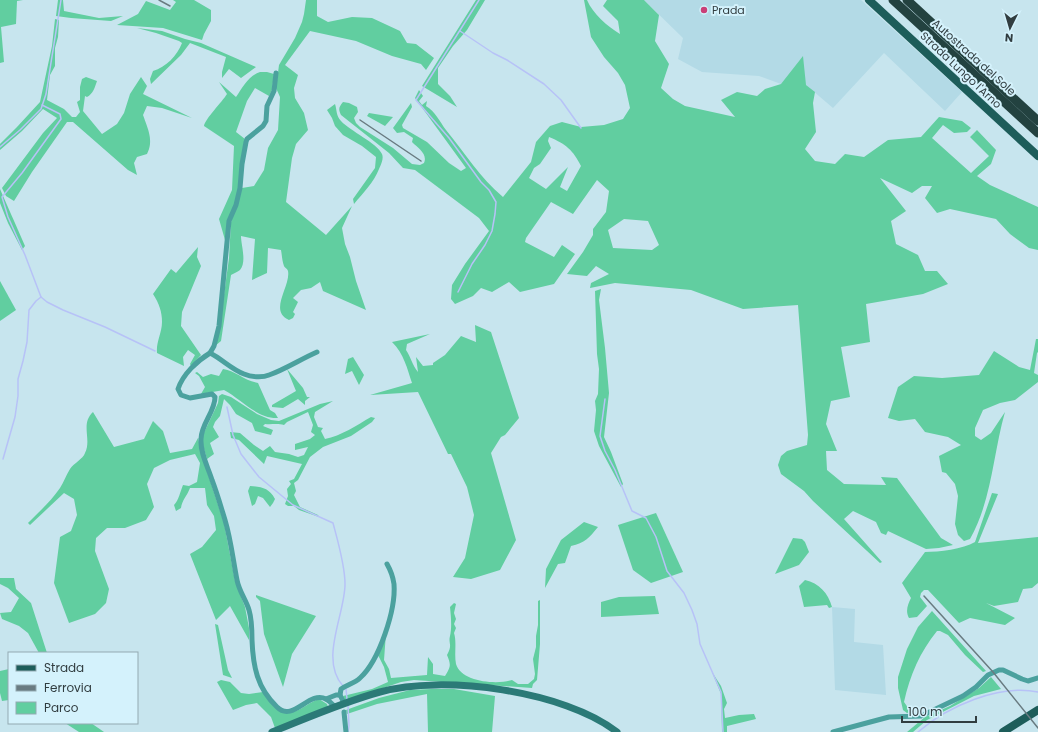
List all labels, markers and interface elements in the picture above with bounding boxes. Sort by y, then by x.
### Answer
place label: Prada [712,2,745,18]
marker: Prada [699,5,709,15]
north arrow [990,8,1030,48]
street label: Autostrada del Sole [929,15,1019,99]
street label: Strada Lungo l'Arno [917,28,1005,112]
text: N [1004,30,1014,46]
legend [8,652,138,724]
text: Strada [44,659,84,676]
text: Ferrovia [44,679,92,696]
scale bar [902,698,976,724]
text: Parco [44,699,79,716]
text: 100 m [908,703,942,720]

